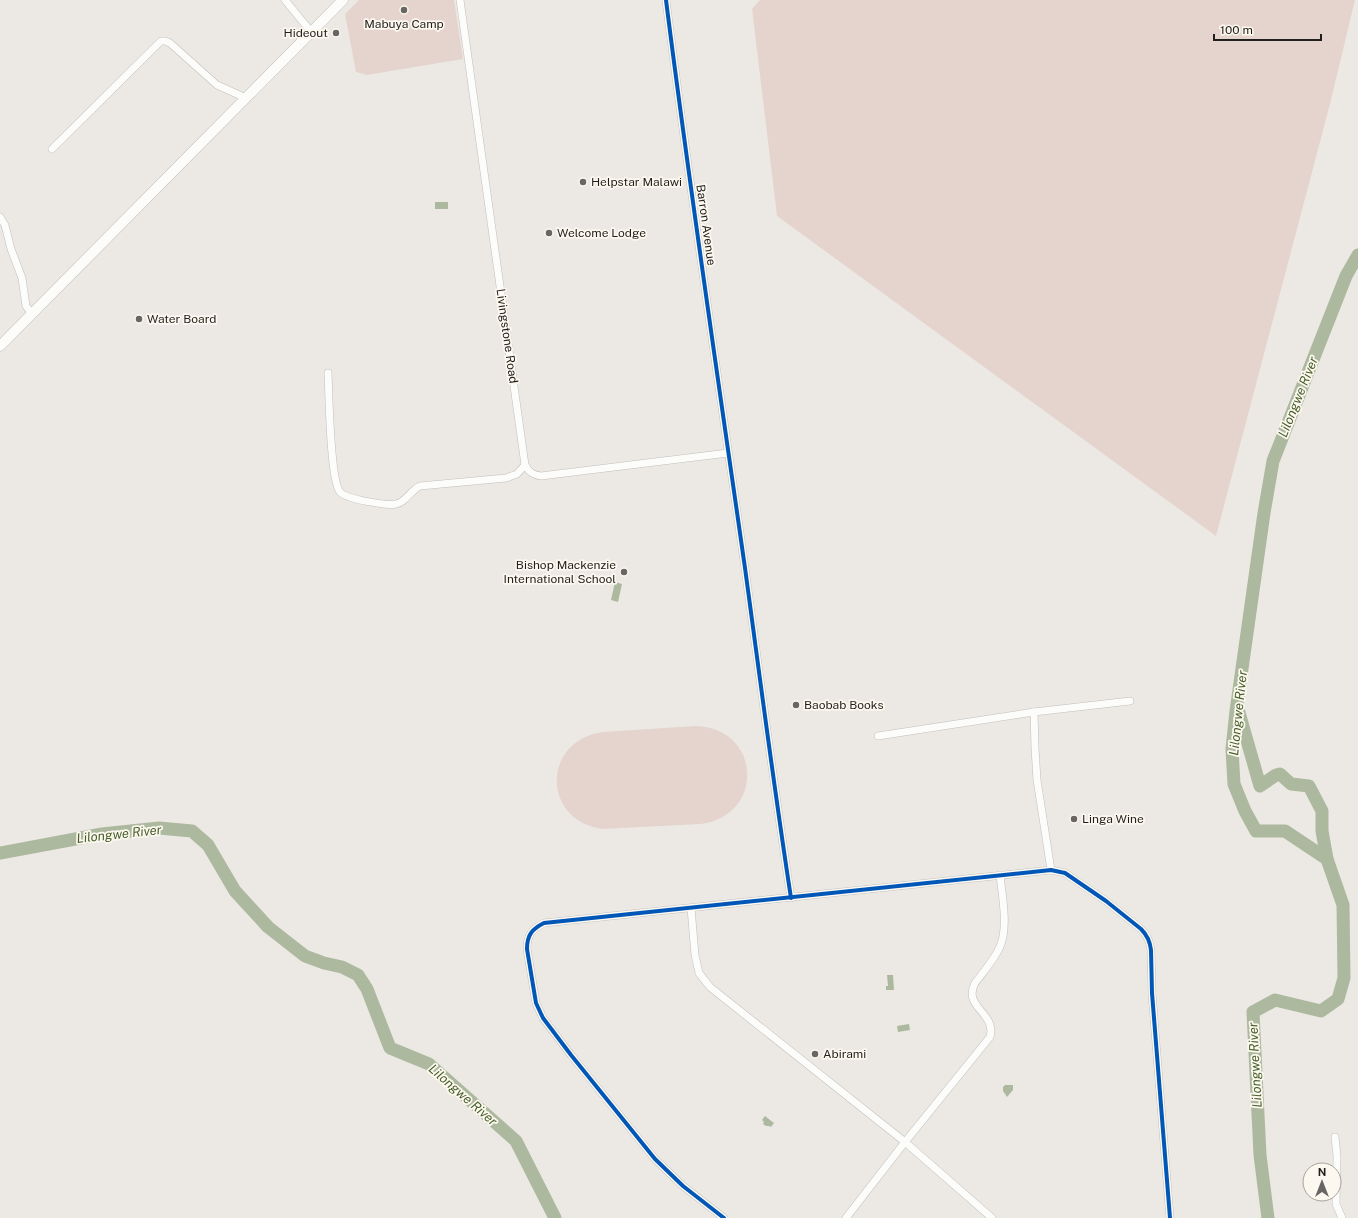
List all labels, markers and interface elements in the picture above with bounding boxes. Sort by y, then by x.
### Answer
marker: Mabuya Camp [399,5,409,15]
scale bar [1214,16,1321,42]
place label: Mabuya Camp [364,17,444,31]
text: 100 m [1220,23,1253,37]
place label: Hideout [283,26,328,40]
marker: Hideout [331,28,341,38]
place label: Helpstar Malawi [591,175,682,189]
marker: Helpstar Malawi [578,177,588,187]
street label: Barron Avenue [693,184,719,267]
place label: Welcome Lodge [557,226,646,240]
marker: Welcome Lodge [544,228,554,238]
street label: Livingstone Road [493,288,521,384]
place label: Water Board [147,312,216,326]
marker: Water Board [134,314,144,324]
water label: Lilongwe River [1275,354,1321,439]
place label: Bishop Mackenzie International School [504,558,616,586]
marker: Bishop Mackenzie International School [619,567,629,577]
water label: Lilongwe River [1226,670,1250,756]
place label: Baobab Books [804,698,884,712]
marker: Baobab Books [791,700,801,710]
place label: Linga Wine [1082,812,1144,826]
marker: Linga Wine [1069,814,1079,824]
water label: Lilongwe River [76,822,162,846]
water label: Lilongwe River [1245,1022,1265,1108]
place label: Abirami [823,1047,866,1061]
marker: Abirami [810,1049,820,1059]
water label: Lilongwe River [426,1061,500,1129]
north arrow [1302,1162,1342,1202]
text: N [1318,1166,1326,1178]

